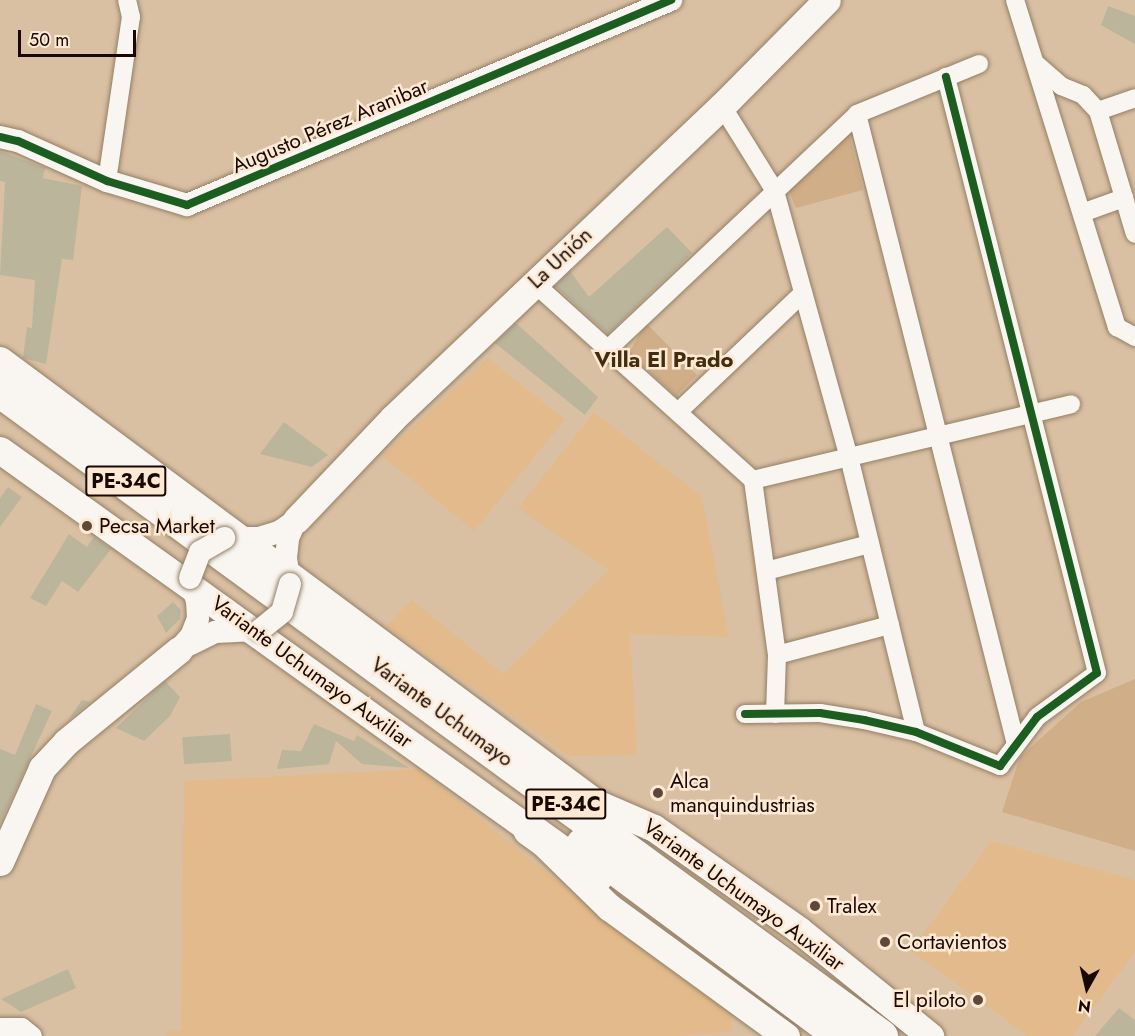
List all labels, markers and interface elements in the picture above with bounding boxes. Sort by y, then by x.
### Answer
scale bar [21,18,140,56]
text: 50 m [29,27,69,53]
street label: Augusto Pérez Aranibar [228,73,432,179]
street label: La Unión [523,222,597,294]
district label: Villa El Prado [594,347,734,373]
road number: PE-34C [84,464,168,498]
place label: Pecsa Market [99,513,215,539]
marker: Pecsa Market [80,519,94,533]
street label: Variante Uchumayo Auxiliar [207,591,417,753]
street label: Variante Uchumayo [366,652,518,772]
place label: Alca manquindustrias [670,768,815,818]
marker: Alca manquindustrias [651,786,665,800]
road number: PE-34C [524,787,608,821]
street label: Variante Uchumayo Auxiliar [639,814,849,976]
place label: Tralex [827,893,877,919]
marker: Tralex [808,899,822,913]
place label: Cortavientos [897,929,1007,955]
marker: Cortavientos [878,935,892,949]
north arrow [1057,958,1117,1018]
place label: El piloto [893,987,966,1013]
marker: El piloto [971,993,985,1007]
text: N [1077,994,1092,1019]

